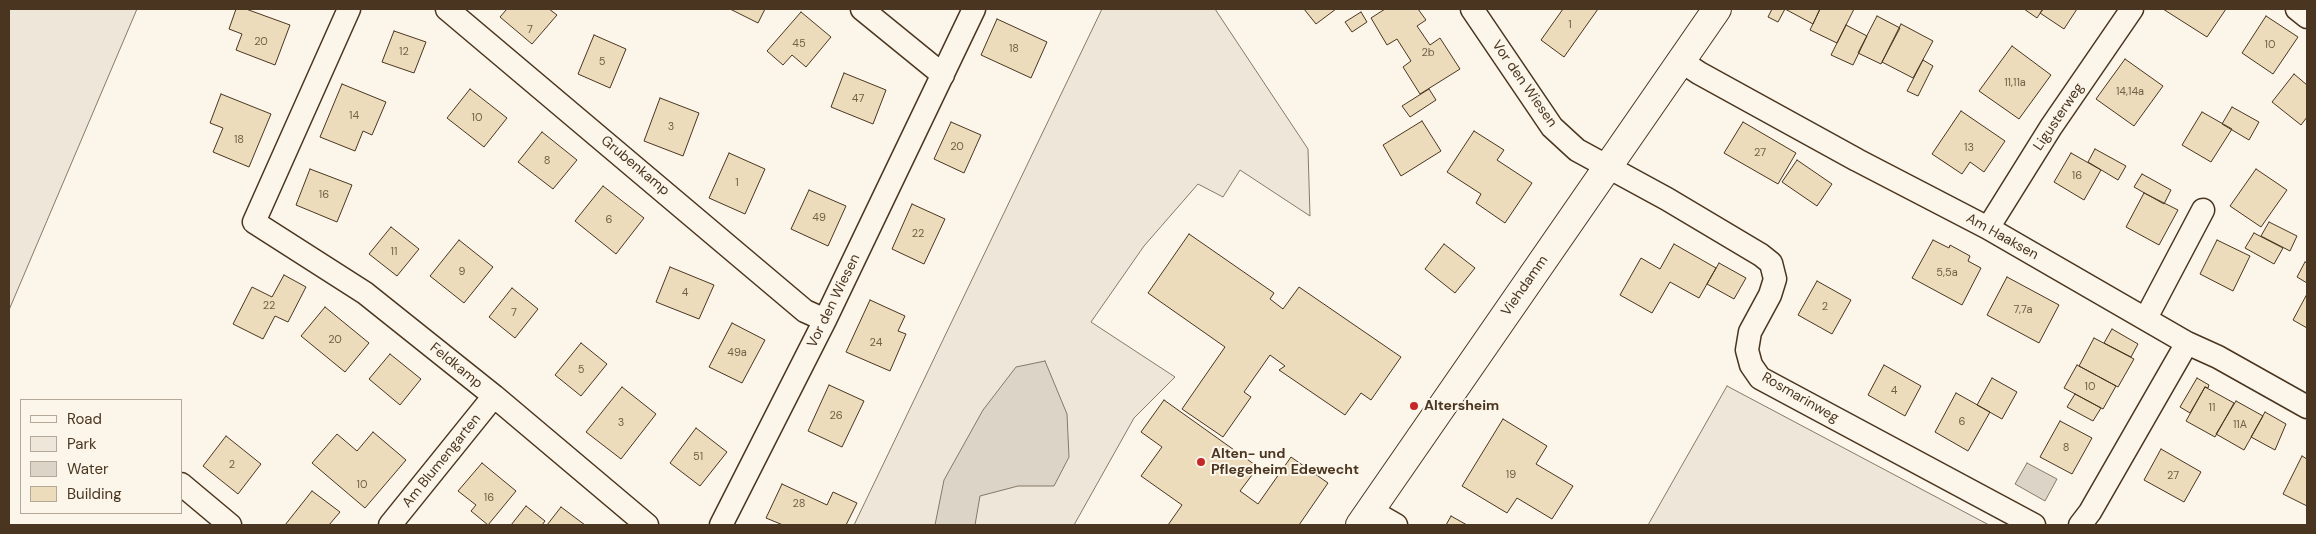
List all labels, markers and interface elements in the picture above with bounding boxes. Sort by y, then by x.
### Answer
house number: 1 [1568,18,1572,32]
house number: 7 [527,23,533,37]
house number: 20 [254,35,268,49]
house number: 45 [792,37,806,51]
street label: Vor den Wiesen [1488,37,1560,131]
house number: 10 [2265,38,2275,52]
house number: 18 [1009,42,1019,56]
house number: 12 [399,45,409,59]
house number: 2b [1421,46,1435,60]
house number: 5 [599,55,605,69]
house number: 11,11a [2004,76,2026,90]
street label: Ligusterweg [2030,80,2088,154]
house number: 14,14a [2116,85,2144,99]
house number: 47 [852,92,864,106]
house number: 14 [349,109,359,123]
house number: 10 [472,111,482,125]
house number: 3 [668,120,674,134]
street label: Grubenkamp [597,132,673,200]
house number: 18 [234,133,244,147]
house number: 20 [950,140,964,154]
house number: 13 [1964,141,1974,155]
house number: 27 [1754,146,1766,160]
house number: 8 [544,154,550,168]
house number: 16 [2072,169,2082,183]
house number: 1 [735,176,739,190]
house number: 16 [319,188,329,202]
street label: Am Haaksen [1963,210,2041,264]
house number: 49 [812,211,826,225]
house number: 6 [606,213,612,227]
house number: 22 [912,227,924,241]
house number: 11 [391,245,397,259]
street label: Vor den Wiesen [804,251,864,351]
street label: Viehdamm [1498,252,1552,320]
house number: 9 [459,265,465,279]
house number: 5,5a [1936,266,1958,280]
house number: 4 [682,286,688,300]
house number: 22 [263,299,275,313]
house number: 2 [1822,300,1828,314]
house number: 7,7a [2014,303,2032,317]
house number: 7 [511,306,517,320]
house number: 20 [328,333,342,347]
house number: 24 [870,336,882,350]
street label: Feldkamp [426,340,486,392]
house number: 49a [727,346,747,360]
house number: 5 [578,363,584,377]
street label: Rosmarinweg [1759,369,1841,427]
house number: 10 [2085,380,2095,394]
house number: 4 [1891,384,1897,398]
place label: Altersheim [1424,398,1499,414]
legend [20,399,182,514]
marker: Altersheim [1408,400,1420,412]
house number: 11 [2209,401,2215,415]
text: Road [67,409,102,429]
house number: 26 [829,409,843,423]
street label: Am Blumengarten [399,411,485,511]
house number: 6 [1959,415,1965,429]
house number: 3 [618,416,624,430]
house number: 11A [2233,418,2247,432]
text: Park [67,434,97,454]
house number: 8 [2063,441,2069,455]
place label: Alten- und Pflegeheim Edewecht [1211,446,1359,478]
house number: 51 [693,450,703,464]
marker: Alten- und Pflegeheim Edewecht [1195,456,1207,468]
house number: 2 [229,458,235,472]
text: Water [67,459,108,479]
house number: 19 [1506,468,1516,482]
house number: 27 [2167,469,2179,483]
house number: 10 [357,478,367,492]
text: Building [67,484,122,504]
house number: 16 [484,491,494,505]
house number: 28 [793,497,805,511]

